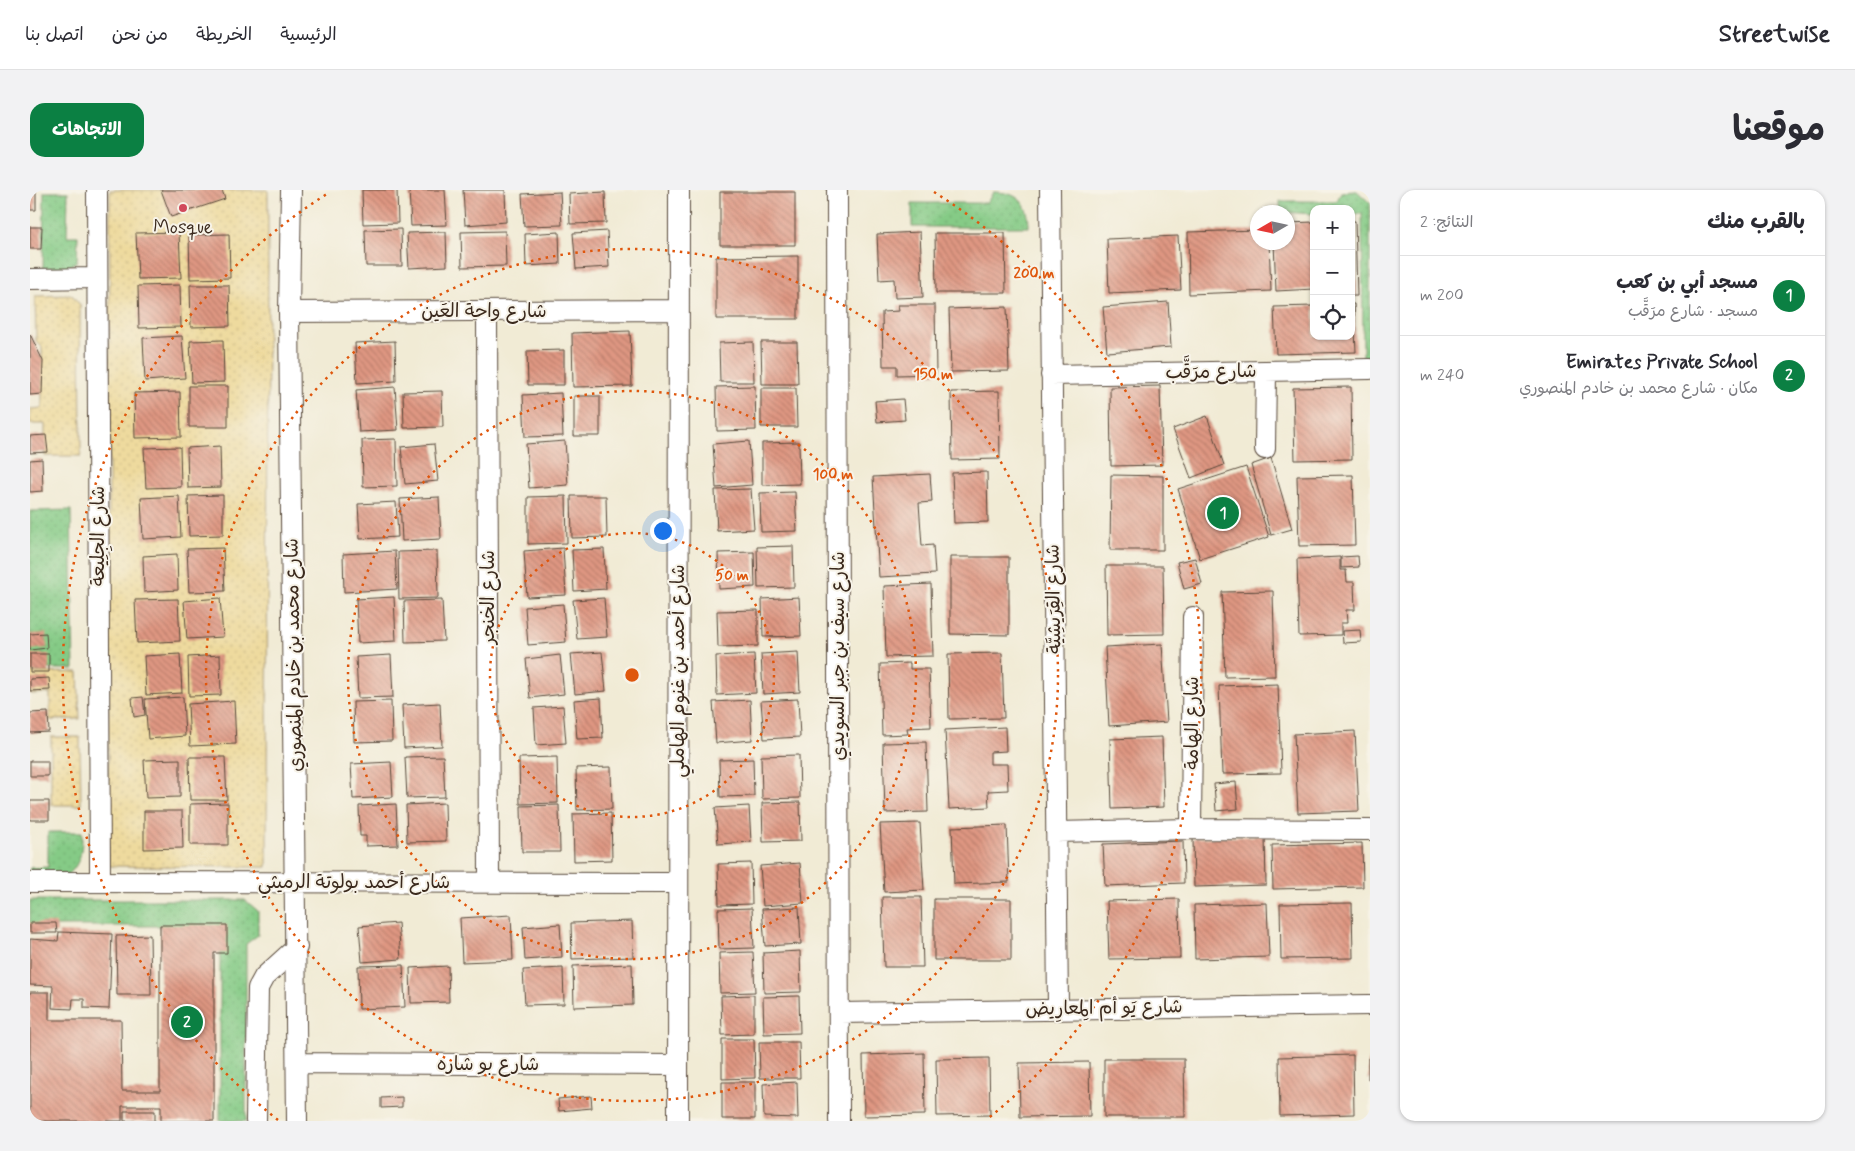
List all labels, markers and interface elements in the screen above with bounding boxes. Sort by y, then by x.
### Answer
text: Streetwise [1719,19,1830,50]
text: اتصل بنا [25,23,84,47]
text: من نحن [112,23,168,47]
text: الخريطة [196,23,252,47]
text: الرئيسية [280,23,337,47]
button: الاتجاهات [30,103,144,157]
text: موقعنا [1732,107,1825,153]
marker: Mosque [177,202,189,214]
north arrow [1250,205,1295,250]
map controls [1310,205,1355,340]
button: + [1310,205,1355,250]
text: بالقرب منك [1707,208,1805,236]
text: النتائج: 2 [1420,212,1473,233]
place label: Mosque [153,215,213,240]
button: − [1310,250,1355,295]
text: 200 m [1014,264,1055,284]
text: مسجد أبي بن كعب [1616,270,1758,295]
text: 200 m [1420,285,1464,306]
text: 1 [1785,285,1793,306]
button: locate [1310,295,1355,340]
street label: شارع واحة العَين [421,299,547,324]
text: مسجد · شارع مرَقَّب [1628,301,1758,322]
text: Emirates Private School [1566,350,1758,375]
street label: شارع مرَقَّب [1165,353,1257,385]
text: 150 m [913,365,953,385]
text: 240 m [1420,365,1464,386]
text: 2 [1785,365,1793,386]
text: مكان · شارع محمد بن خادم المنصوري [1519,378,1758,399]
text: 100 m [813,465,853,485]
street label: شارع الجِلِيعة [86,486,113,586]
pin: 1 [1207,494,1239,532]
your location [650,518,676,544]
street label: شارع محمد بن خادم المنصوري [279,538,310,772]
street label: شارع القِرَيشِيَّة [1041,544,1067,654]
street label: شارع الخنجر [476,550,501,646]
street label: شارع سيف بن جبر السويدي [826,551,852,761]
street label: شارع أحمد بن غنوم الهاملي [666,564,694,778]
text: 50 m [715,566,749,586]
centre of rings [623,666,641,684]
street label: شارع الهامة [1180,676,1205,770]
street label: شارع أحمد بولوتة الرميثي [258,870,450,898]
street label: شارع يَو أم المِعارِيض [1025,994,1183,1024]
pin: 2 [171,1003,203,1041]
street label: شارع بو شاره [437,1052,539,1077]

